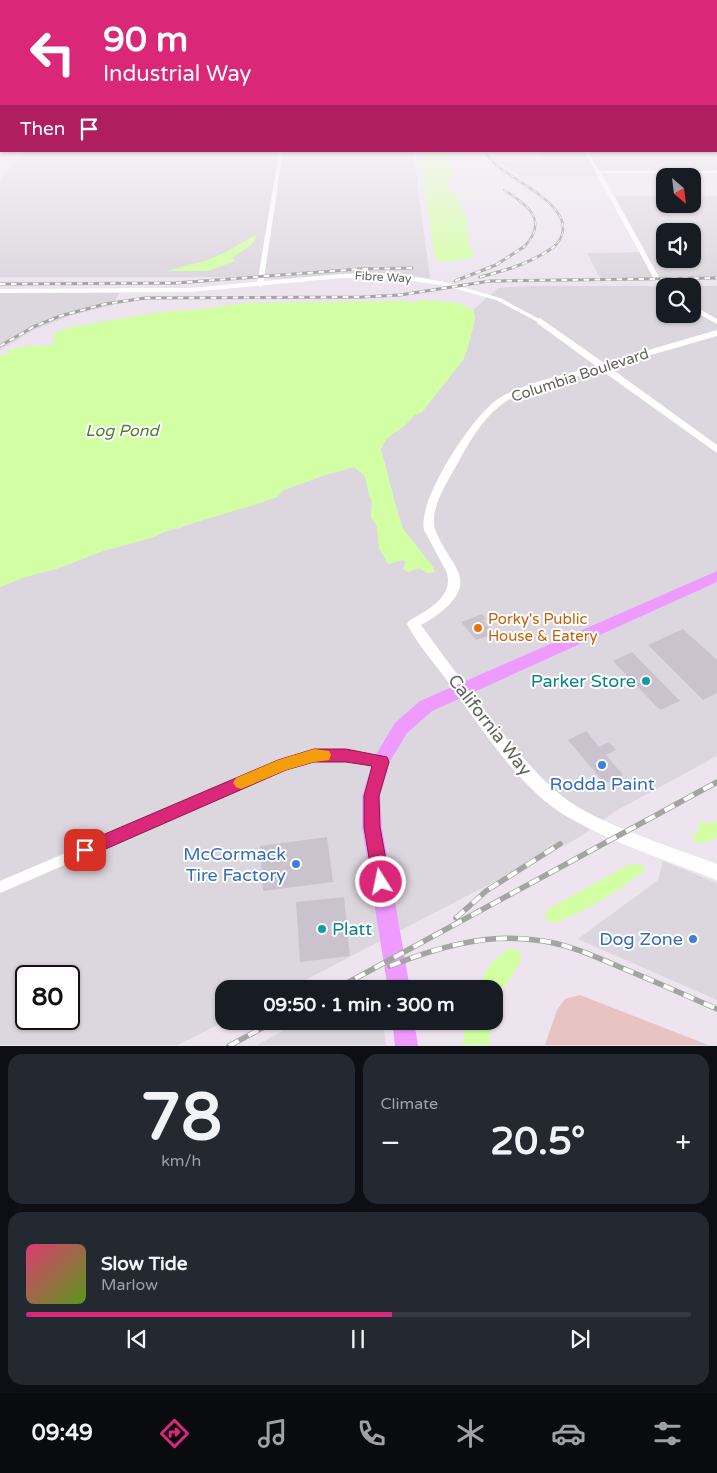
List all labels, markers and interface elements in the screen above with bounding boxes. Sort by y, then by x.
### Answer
text: 90 m [103,19,188,61]
icon: left [20,20,85,85]
text: Industrial Way [103,61,251,87]
icon: arrive [75,115,103,143]
text: Then [20,118,65,140]
north arrow [656,168,701,212]
map controls [656,168,701,323]
button: sound [656,223,701,268]
street label: Fibre Way [354,269,412,286]
button: search [656,278,701,323]
street label: Columbia Boulevard [509,344,651,406]
water label: Log Pond [85,421,161,441]
place label: Porky's Public House & Eatery [488,610,597,645]
marker: Porky's Public House & Eatery [472,622,484,634]
street label: California Way [443,670,537,781]
place label: Parker Store [531,670,636,692]
marker: Parker Store [640,675,652,687]
marker: Rodda Paint [596,759,608,771]
place label: Rodda Paint [549,773,655,795]
pin [64,829,106,871]
icon: arrive [71,836,99,864]
place label: McCormack Tire Factory [183,843,286,886]
position arrow [354,855,406,907]
marker: McCormack Tire Factory [290,858,302,870]
place label: Platt [332,918,372,940]
marker: Platt [316,923,328,935]
place label: Dog Zone [599,928,683,950]
marker: Dog Zone [687,933,699,945]
speed limit sign: 80 [15,965,80,1030]
text: 09:50 · 1 min · 300 m [263,994,455,1016]
text: 78 [140,1079,222,1158]
text: Climate [381,1094,438,1114]
text: 20.5° [490,1119,585,1165]
text: − [381,1126,400,1160]
text: + [675,1126,691,1160]
text: km/h [161,1151,201,1171]
text: Slow Tide [101,1253,188,1275]
text: Marlow [101,1275,158,1295]
icon: previous [123,1325,151,1353]
icon: pause [344,1325,372,1353]
icon: next [566,1325,594,1353]
icon: directions [157,1416,192,1451]
icon: music [255,1416,290,1451]
icon: phone [354,1416,389,1451]
icon: climate [453,1416,488,1451]
icon: car [551,1416,586,1451]
icon: filters [650,1416,685,1451]
text: 09:49 [32,1420,93,1446]

